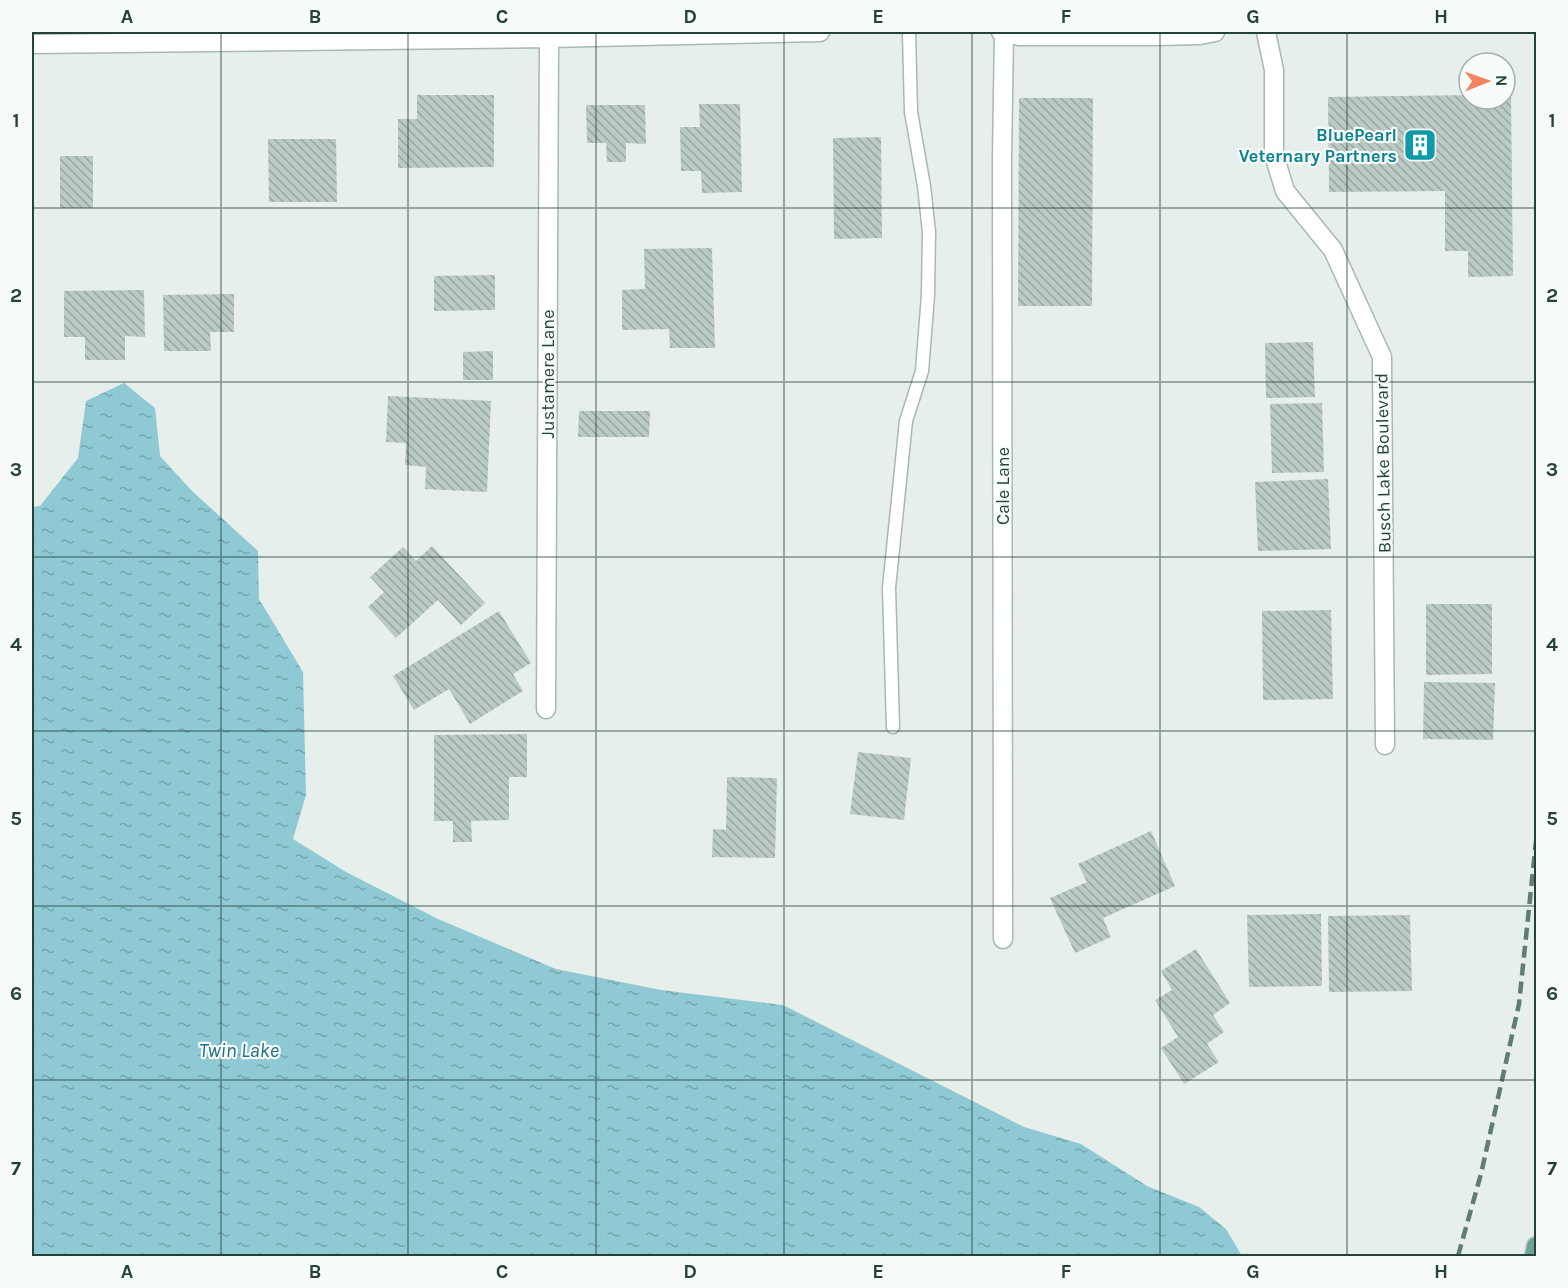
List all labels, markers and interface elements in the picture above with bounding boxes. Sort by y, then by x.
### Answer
text: A [121,5,134,28]
text: B [309,5,321,28]
text: C [496,5,508,28]
text: D [683,5,697,28]
text: E [872,5,884,28]
text: F [1061,5,1072,28]
text: G [1246,5,1260,28]
text: H [1434,5,1448,28]
north arrow [1457,51,1517,111]
text: N [1492,75,1511,87]
text: 1 [12,109,20,132]
text: 1 [1548,109,1556,132]
place label: BluePearl Veternary Partners [1239,124,1397,167]
building icon: BluePearl Veternary Partners [1402,127,1438,163]
text: 2 [10,284,22,307]
text: 2 [1546,284,1558,307]
street label: Justamere Lane [537,310,559,438]
street label: Busch Lake Boulevard [1370,373,1396,553]
street label: Cale Lane [992,447,1014,525]
text: 3 [10,458,22,481]
text: 3 [1546,458,1558,481]
text: 4 [10,633,22,656]
text: 4 [1546,633,1558,656]
text: 5 [10,807,22,830]
text: 5 [1546,807,1558,830]
text: 6 [10,982,22,1005]
text: 6 [1546,982,1558,1005]
water label: Twin Lake [199,1039,279,1062]
text: 7 [11,1157,21,1180]
text: 7 [1547,1157,1557,1180]
text: A [121,1260,134,1283]
text: B [309,1260,321,1283]
text: C [496,1260,508,1283]
text: D [683,1260,697,1283]
text: E [872,1260,884,1283]
text: F [1061,1260,1072,1283]
text: G [1246,1260,1260,1283]
text: H [1434,1260,1448,1283]

